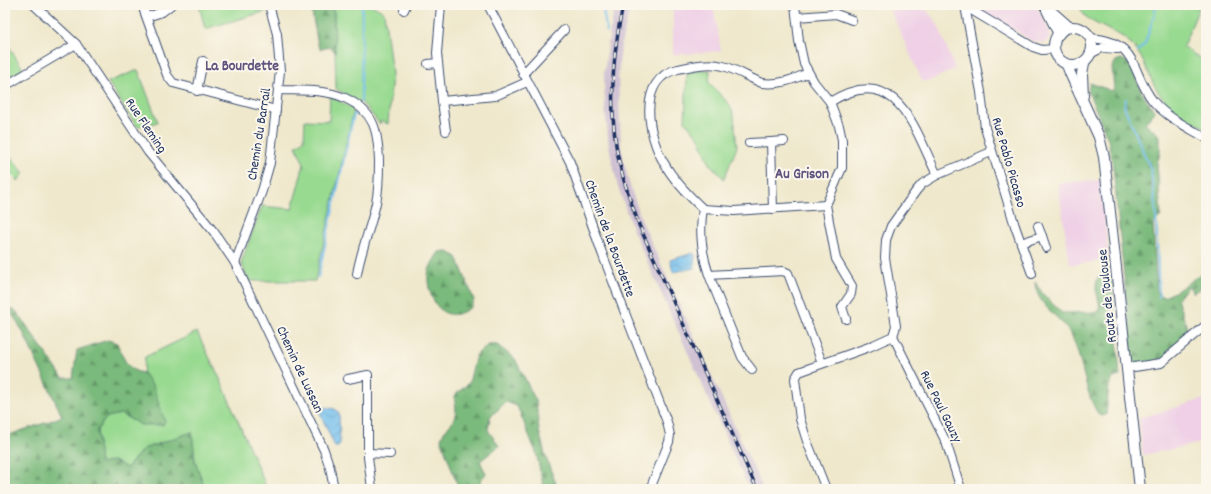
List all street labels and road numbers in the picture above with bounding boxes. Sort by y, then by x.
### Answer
street label: Chemin du Barrail [243,86,277,182]
street label: Rue Fleming [120,95,171,158]
street label: Rue Pablo Picasso [986,115,1031,210]
street label: Chemin de la Bourdette [579,177,640,300]
street label: Route de Toulouse [1093,248,1123,343]
street label: Chemin de Lussan [270,323,328,417]
street label: Rue Paul Gauzy [914,367,967,447]

